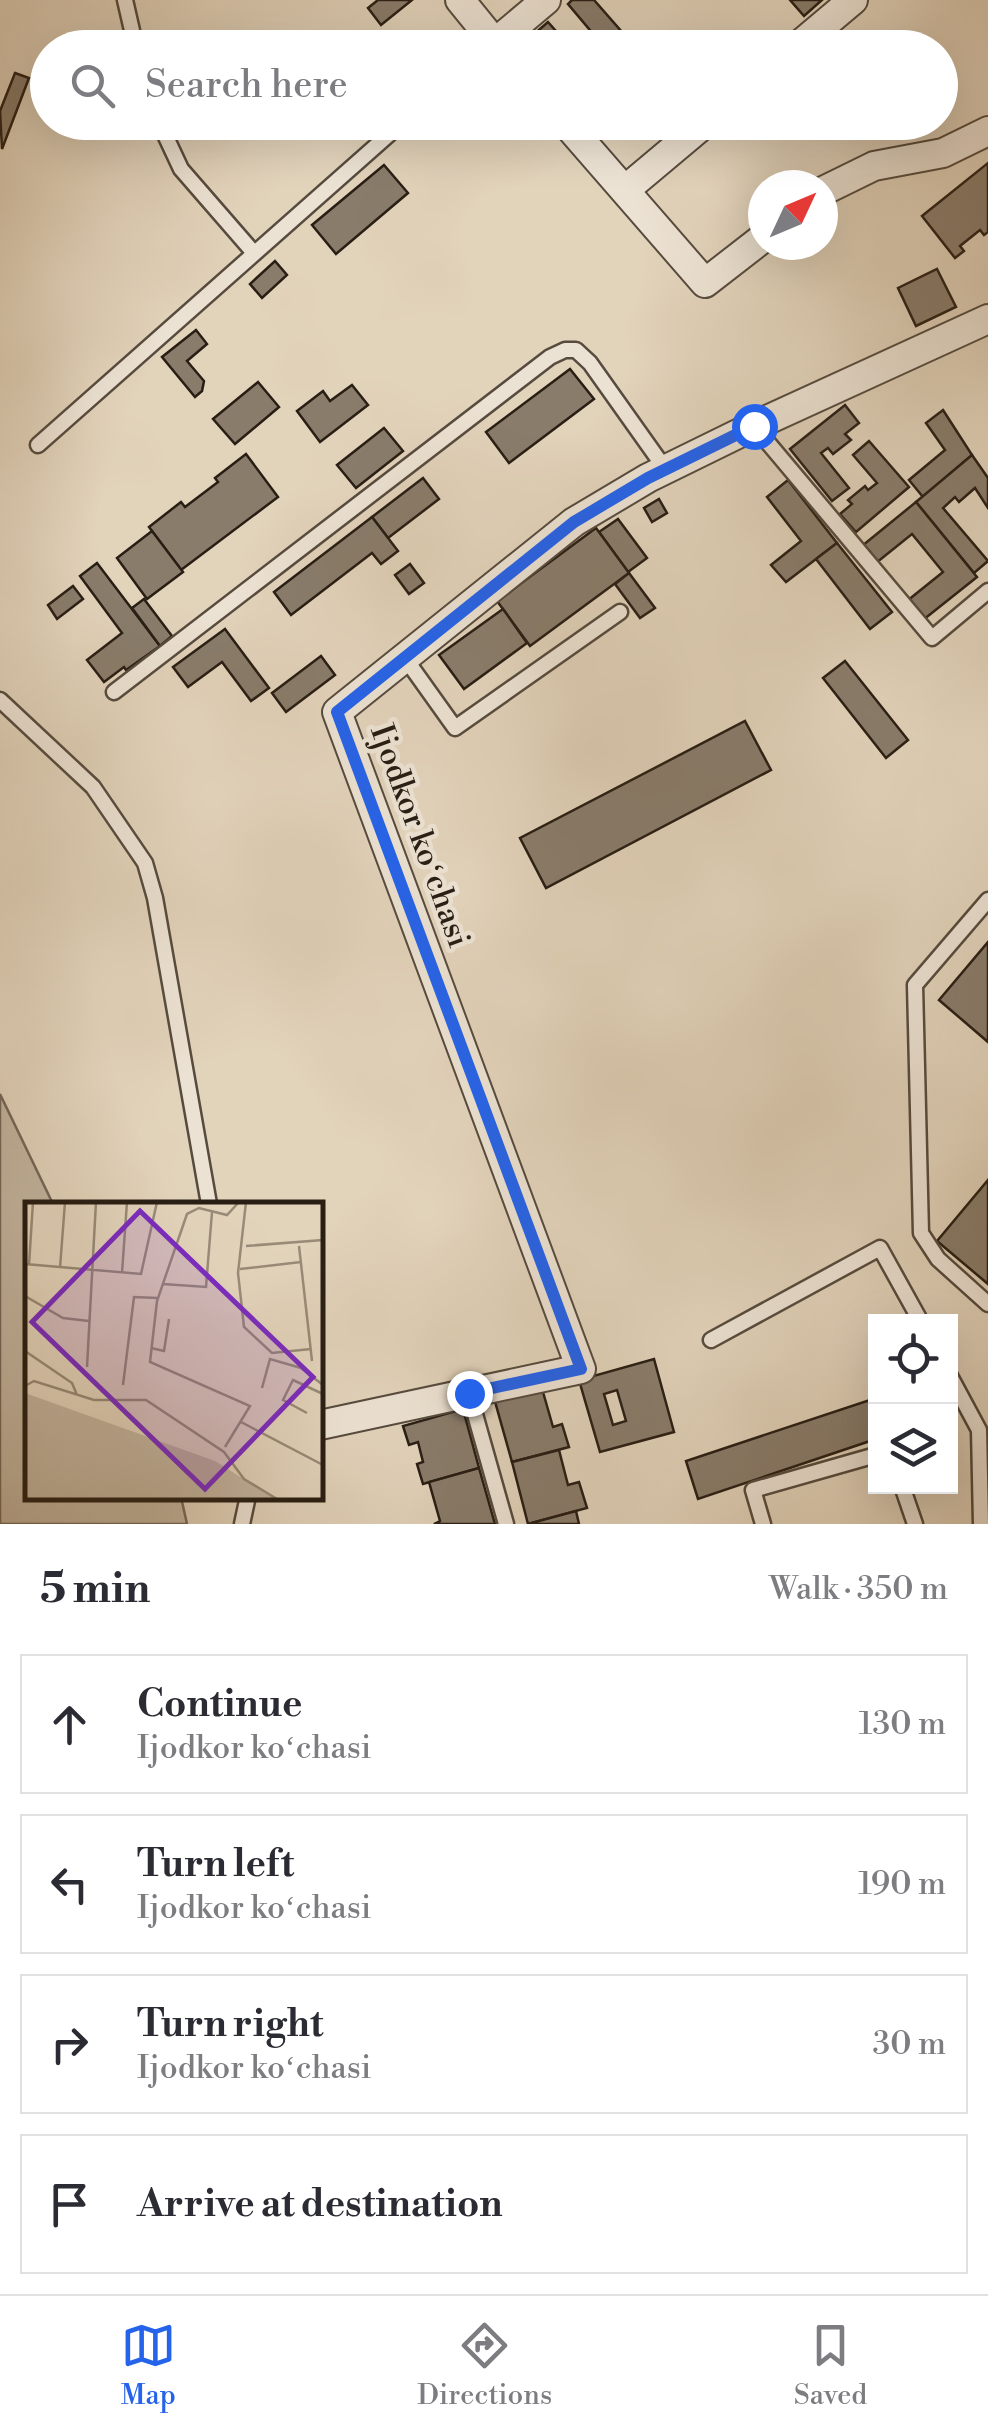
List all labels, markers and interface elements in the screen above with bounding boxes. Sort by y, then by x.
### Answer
search box [30,30,958,140]
icon: search [65,58,120,113]
text: Search here [145,62,348,109]
north arrow [748,170,838,260]
route start [732,404,778,450]
street label: Ijodkor koʻchasi [361,719,479,953]
inset map [25,1202,322,1499]
map controls [868,1314,958,1494]
button: locate [868,1314,958,1404]
route end [447,1371,493,1417]
button: layers [868,1404,958,1494]
text: 5 min [40,1563,150,1616]
text: Walk · 350 m [769,1569,948,1609]
text: Continue [137,1681,302,1728]
icon: ahead [42,1697,97,1752]
text: 130 m [859,1704,946,1744]
text: Ijodkor koʻchasi [137,1728,371,1768]
text: Turn left [137,1841,294,1888]
icon: left [42,1857,97,1912]
text: 190 m [858,1864,946,1904]
text: Ijodkor koʻchasi [137,1888,371,1928]
text: Turn right [137,2001,323,2048]
icon: right [42,2017,97,2072]
text: 30 m [872,2024,946,2064]
text: Ijodkor koʻchasi [137,2048,371,2088]
icon: arrive [42,2177,97,2232]
text: Arrive at destination [137,2181,503,2228]
tab: Map [121,2318,176,2413]
tab: Directions [417,2318,552,2413]
tab: Saved [794,2318,867,2413]

